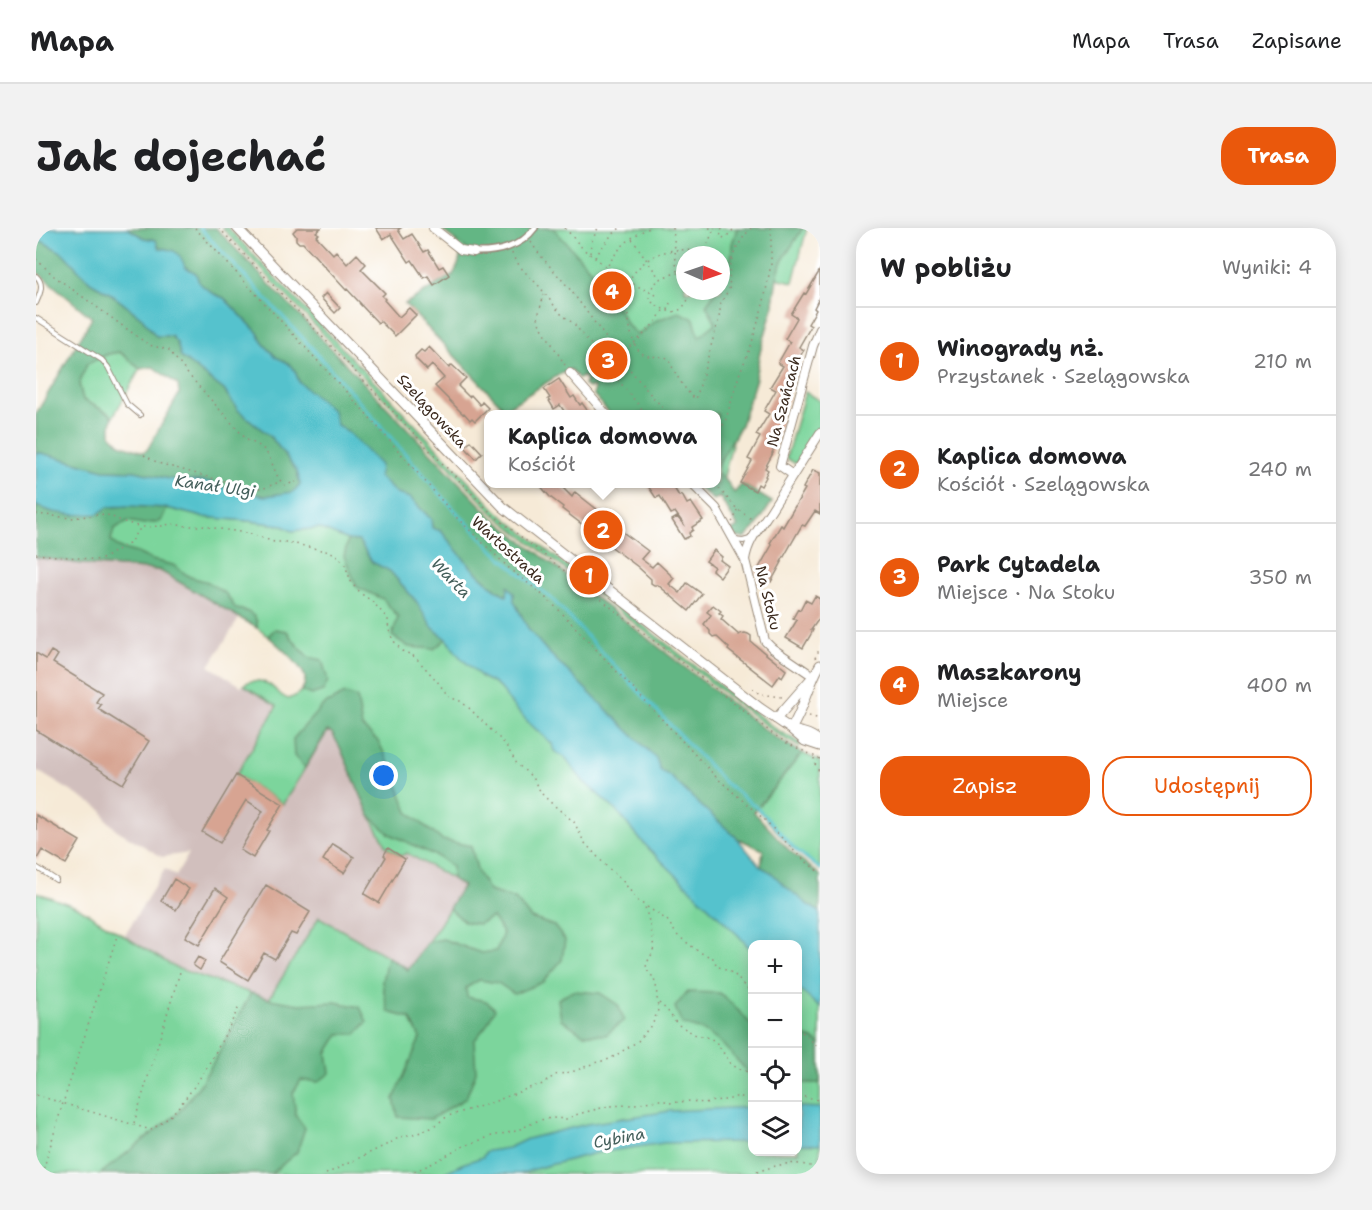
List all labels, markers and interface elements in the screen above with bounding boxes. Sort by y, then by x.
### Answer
text: Mapa [30,22,114,60]
text: Mapa [1072,27,1130,55]
text: Trasa [1163,27,1219,55]
text: Zapisane [1252,27,1342,55]
button: Trasa [1221,127,1336,185]
text: Jak dojechać [36,128,326,184]
north arrow [676,246,730,300]
text: W pobliżu [880,250,1012,285]
text: Wyniki: 4 [1222,254,1312,280]
pin: 4 [592,268,632,314]
text: Winogrady nż. [937,334,1104,363]
pin: 3 [588,338,628,382]
text: 1 [895,348,904,374]
text: 210 m [1253,348,1312,374]
street label: Na Szańcach [762,353,806,449]
text: Przystanek · Szelągowska [937,363,1190,389]
street label: Szelągowska [393,370,472,453]
popup [484,410,721,488]
text: Kaplica domowa [508,422,697,451]
text: Kaplica domowa [937,442,1127,471]
text: Kościół [508,451,575,477]
text: 2 [893,456,907,482]
text: 240 m [1247,456,1312,482]
water label: Kanał Ulgi [173,470,257,502]
text: Kościół · Szelągowska [937,471,1150,497]
pin: 2 [584,508,622,552]
street label: Wartostrada [467,512,549,589]
text: Park Cytadela [937,550,1100,579]
pin: 1 [570,552,608,598]
water label: Warta [427,553,475,603]
street label: Na Stoku [750,564,786,632]
text: 3 [893,564,907,590]
text: 350 m [1248,564,1312,590]
text: Miejsce · Na Stoku [937,579,1115,605]
text: Maszkarony [937,658,1081,687]
text: 4 [893,672,907,698]
text: 400 m [1246,672,1312,698]
text: Miejsce [937,687,1008,713]
button: Zapisz [880,756,1090,816]
button: Udostępnij [1102,756,1312,816]
your location [369,761,398,790]
map controls [748,940,802,1156]
button: + [748,940,802,994]
button: − [748,994,802,1048]
button: locate [748,1048,802,1102]
button: layers [748,1102,802,1156]
water label: Cybina [591,1123,647,1153]

